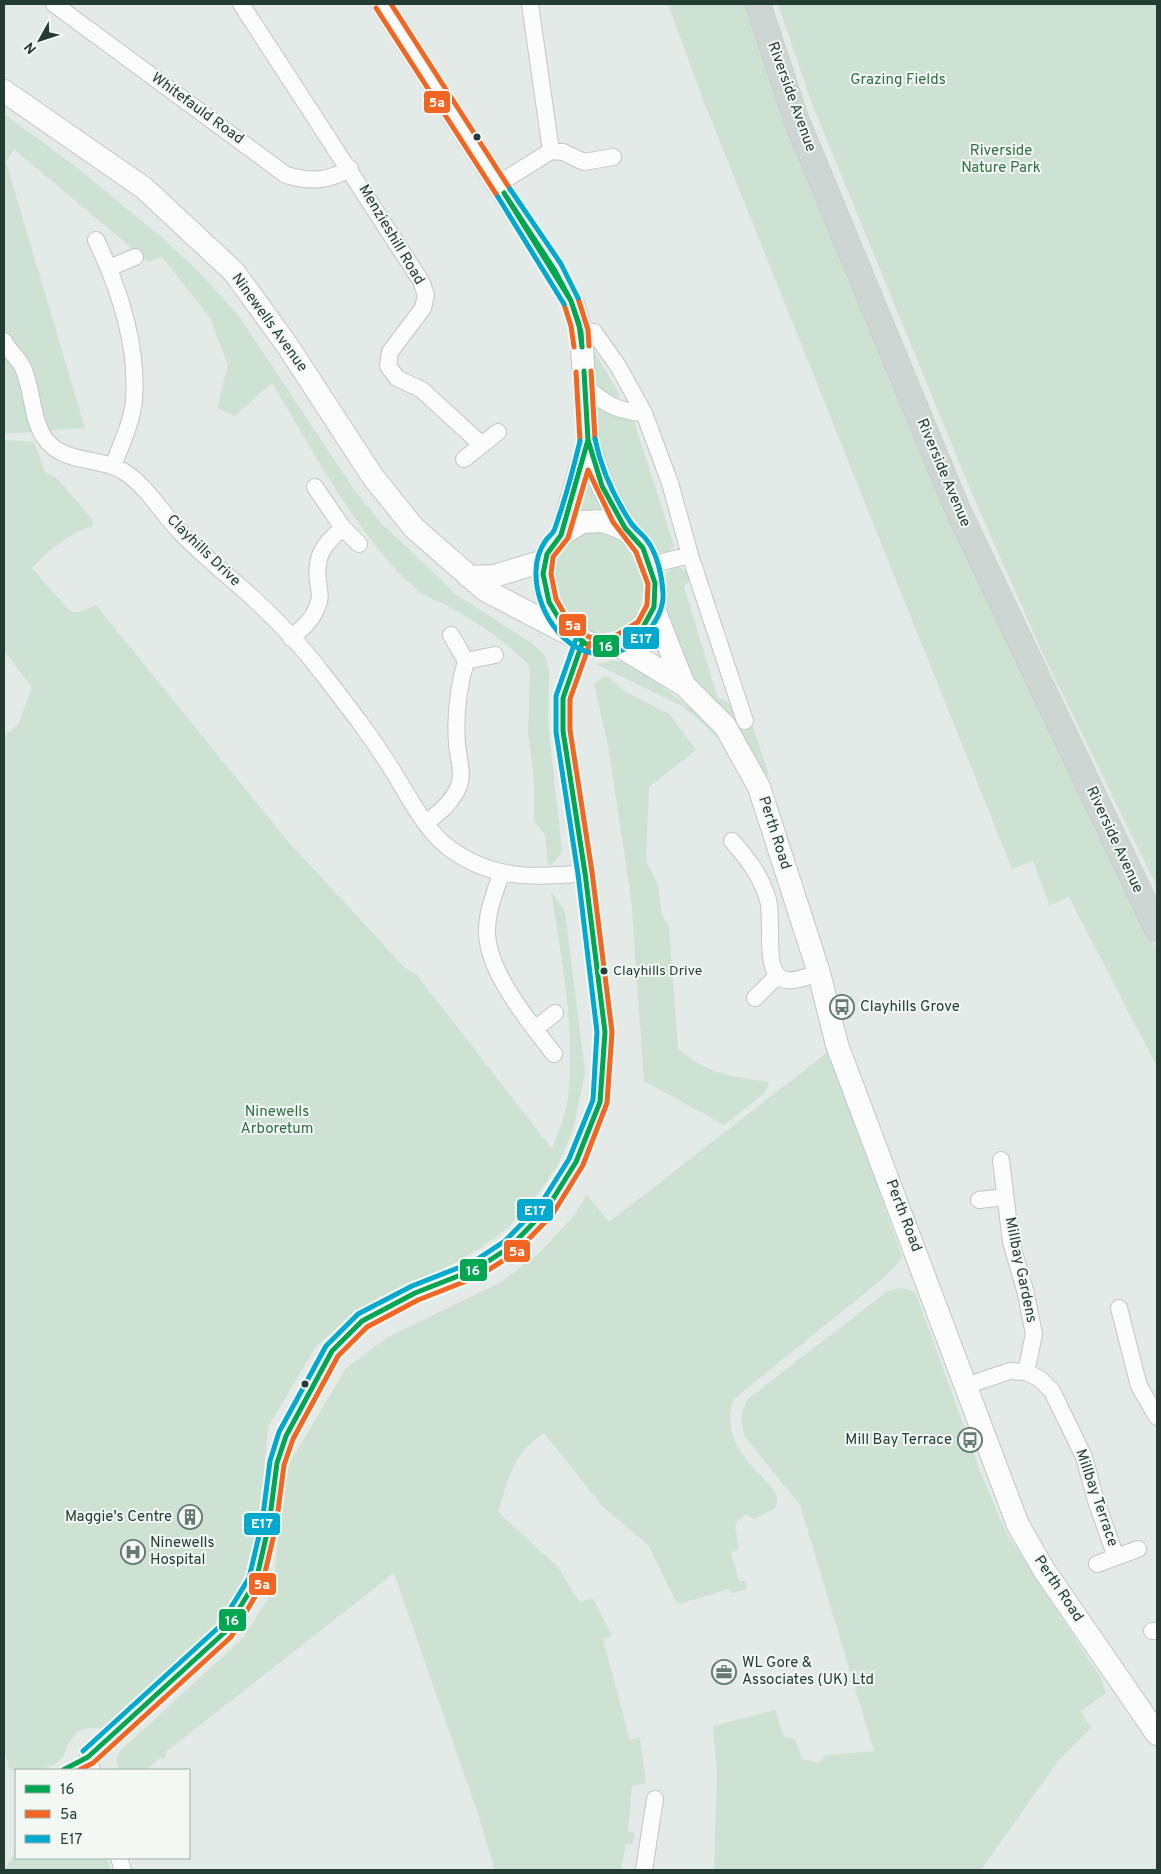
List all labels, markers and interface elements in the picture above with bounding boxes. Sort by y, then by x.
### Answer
north arrow [15,15,65,65]
text: N [21,38,41,57]
street label: Riverside Avenue [762,39,820,155]
street label: Whitefauld Road [147,69,247,149]
park label: Grazing Fields [850,71,946,90]
line badge: 5a [423,90,451,114]
text: 5a [429,95,445,112]
unlabelled marker [472,132,482,142]
park label: Riverside Nature Park [961,142,1041,178]
street label: Menzieshill Road [354,181,428,289]
street label: Ninewells Avenue [227,270,311,376]
street label: Riverside Avenue [912,416,974,530]
street label: Clayhills Drive [162,511,244,591]
line badge: 5a [558,613,587,637]
text: 5a [565,618,581,635]
line badge: E17 [622,626,660,650]
text: E17 [630,631,652,648]
line badge: 16 [592,634,620,658]
text: 16 [599,639,613,656]
street label: Riverside Avenue [1081,784,1147,896]
street label: Perth Road [753,794,795,872]
place label: Clayhills Drive [613,963,702,980]
marker: Clayhills Drive [599,966,609,976]
bus stop icon: Clayhills Grove [829,994,855,1020]
place label: Clayhills Grove [860,998,960,1017]
park label: Ninewells Arboretum [241,1103,313,1139]
street label: Perth Road [881,1177,925,1255]
line badge: E17 [516,1198,554,1222]
text: E17 [524,1203,546,1220]
street label: Millbay Gardens [1000,1215,1040,1325]
line badge: 5a [503,1239,531,1263]
text: 5a [509,1244,525,1261]
line badge: 16 [459,1258,488,1282]
text: 16 [466,1263,480,1280]
unlabelled marker [300,1379,310,1389]
bus stop icon: Mill Bay Terrace [957,1427,983,1453]
place label: Mill Bay Terrace [845,1431,952,1450]
street label: Millbay Terrace [1070,1447,1122,1549]
building icon: Maggie's Centre [177,1504,203,1530]
place label: Maggie's Centre [65,1508,172,1527]
line badge: E17 [243,1512,281,1536]
text: E17 [251,1516,273,1533]
place label: Ninewells Hospital [150,1534,215,1570]
hospital icon: Ninewells Hospital [120,1539,146,1565]
street label: Perth Road [1029,1552,1087,1626]
line badge: 5a [248,1572,277,1596]
text: 5a [254,1577,270,1594]
line badge: 16 [218,1608,247,1632]
text: 16 [225,1613,239,1630]
place label: WL Gore & Associates (UK) Ltd [742,1654,874,1690]
office icon: WL Gore & Associates (UK) Ltd [711,1659,737,1685]
legend [15,1769,190,1859]
text: 16 [60,1781,75,1800]
text: 5a [60,1806,77,1825]
text: E17 [60,1831,83,1850]

